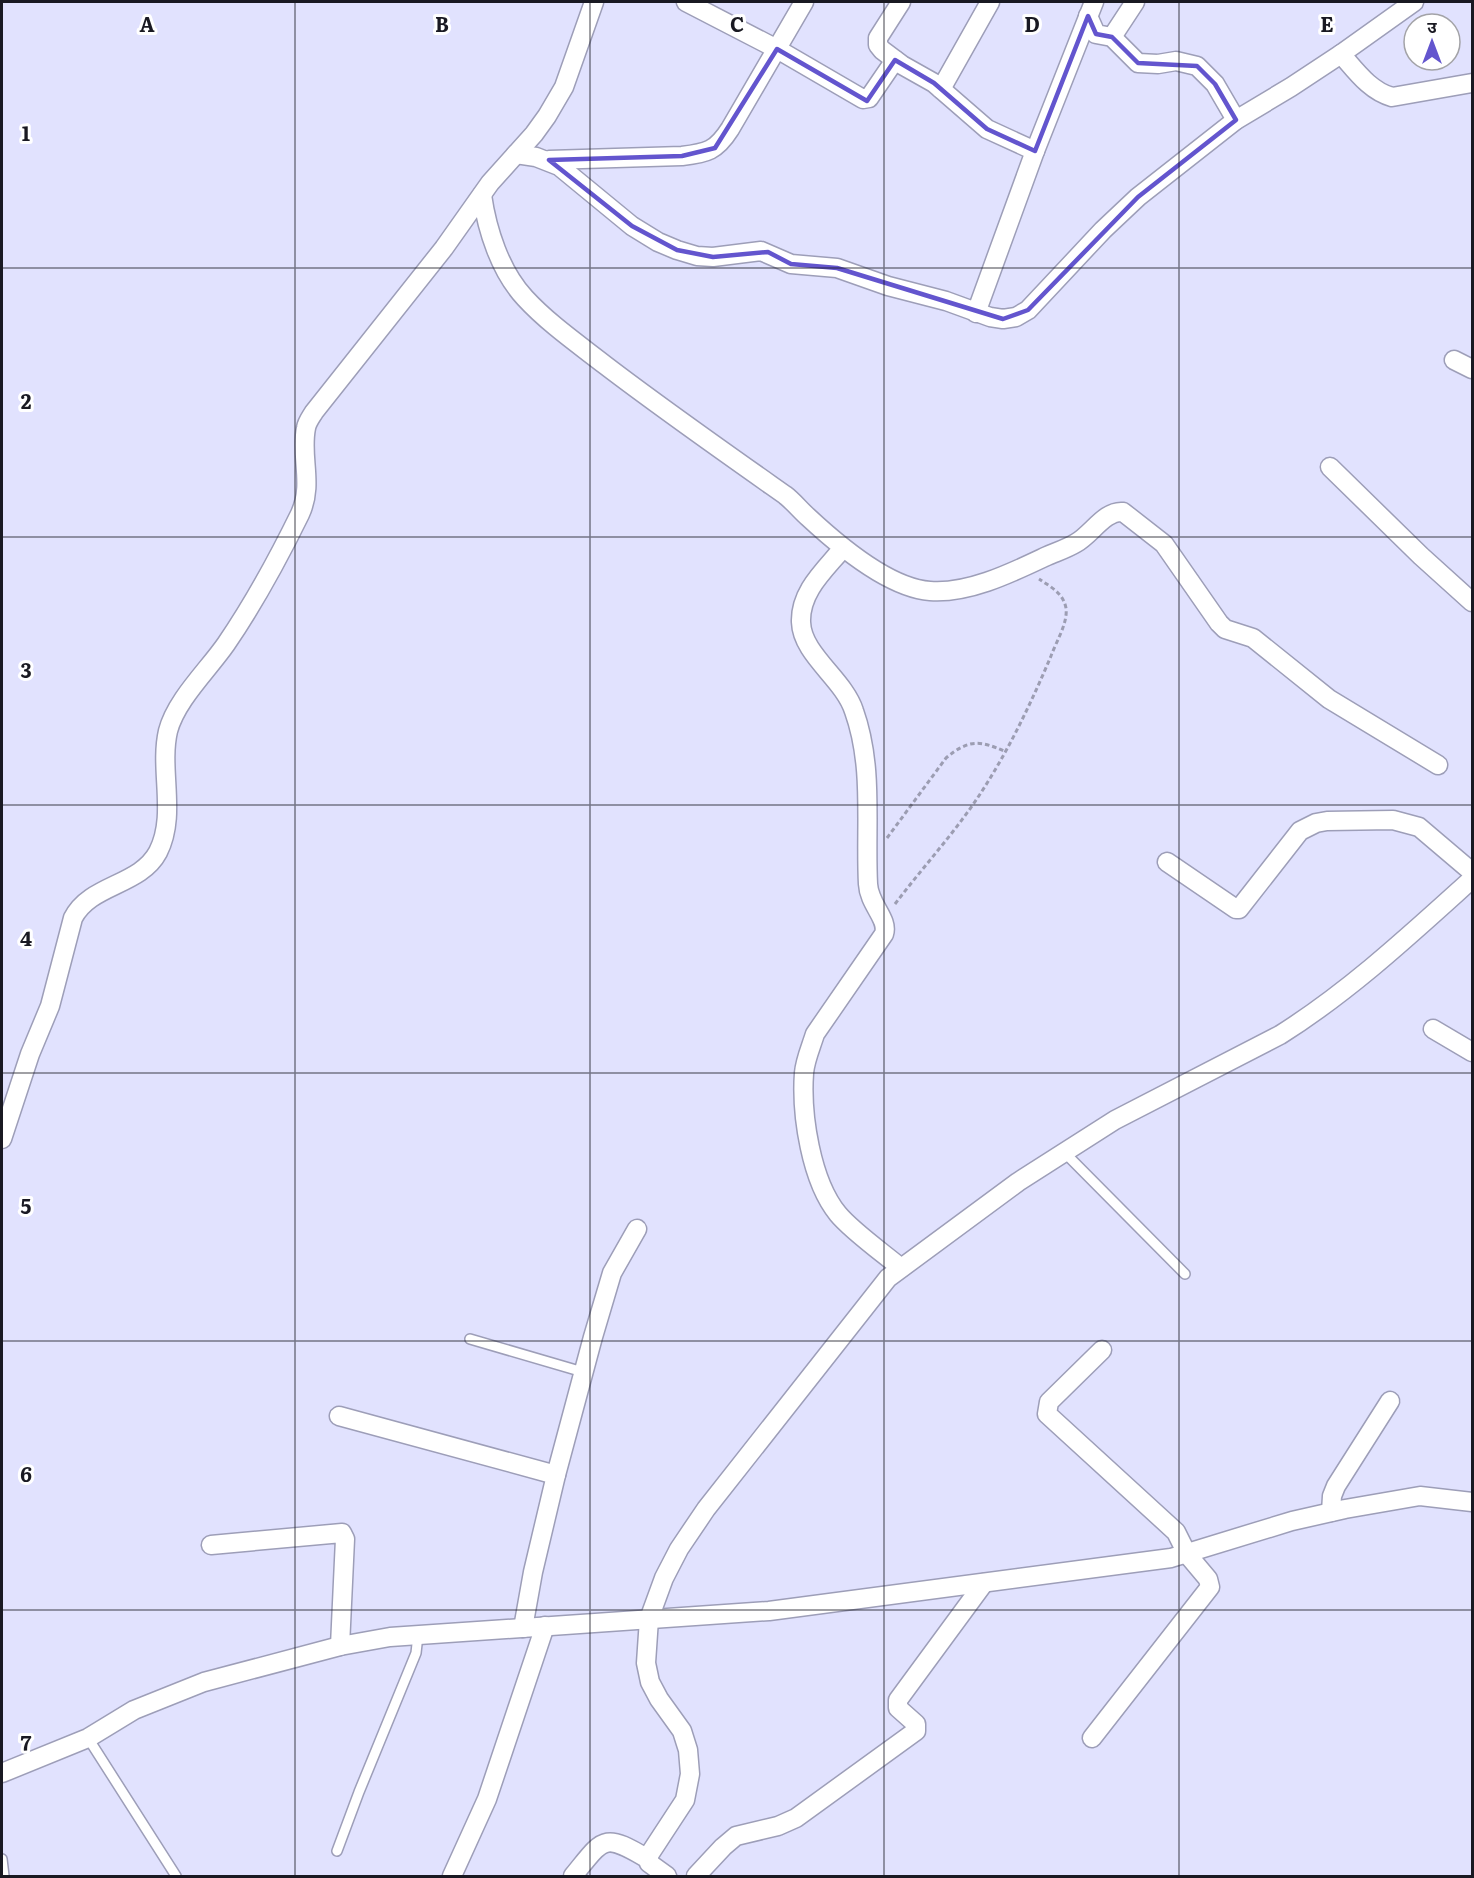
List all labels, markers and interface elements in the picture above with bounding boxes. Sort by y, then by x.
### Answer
text: A [139,8,155,38]
text: B [435,8,449,38]
text: C [730,8,744,38]
text: D [1024,8,1040,38]
text: E [1320,8,1334,38]
north arrow [1402,12,1462,72]
text: उ [1427,14,1437,38]
text: 1 [22,117,30,147]
text: 2 [21,385,32,415]
text: 3 [20,654,32,684]
text: 4 [20,922,32,952]
text: 5 [21,1190,32,1220]
text: 6 [20,1458,32,1488]
text: 7 [21,1727,32,1757]

